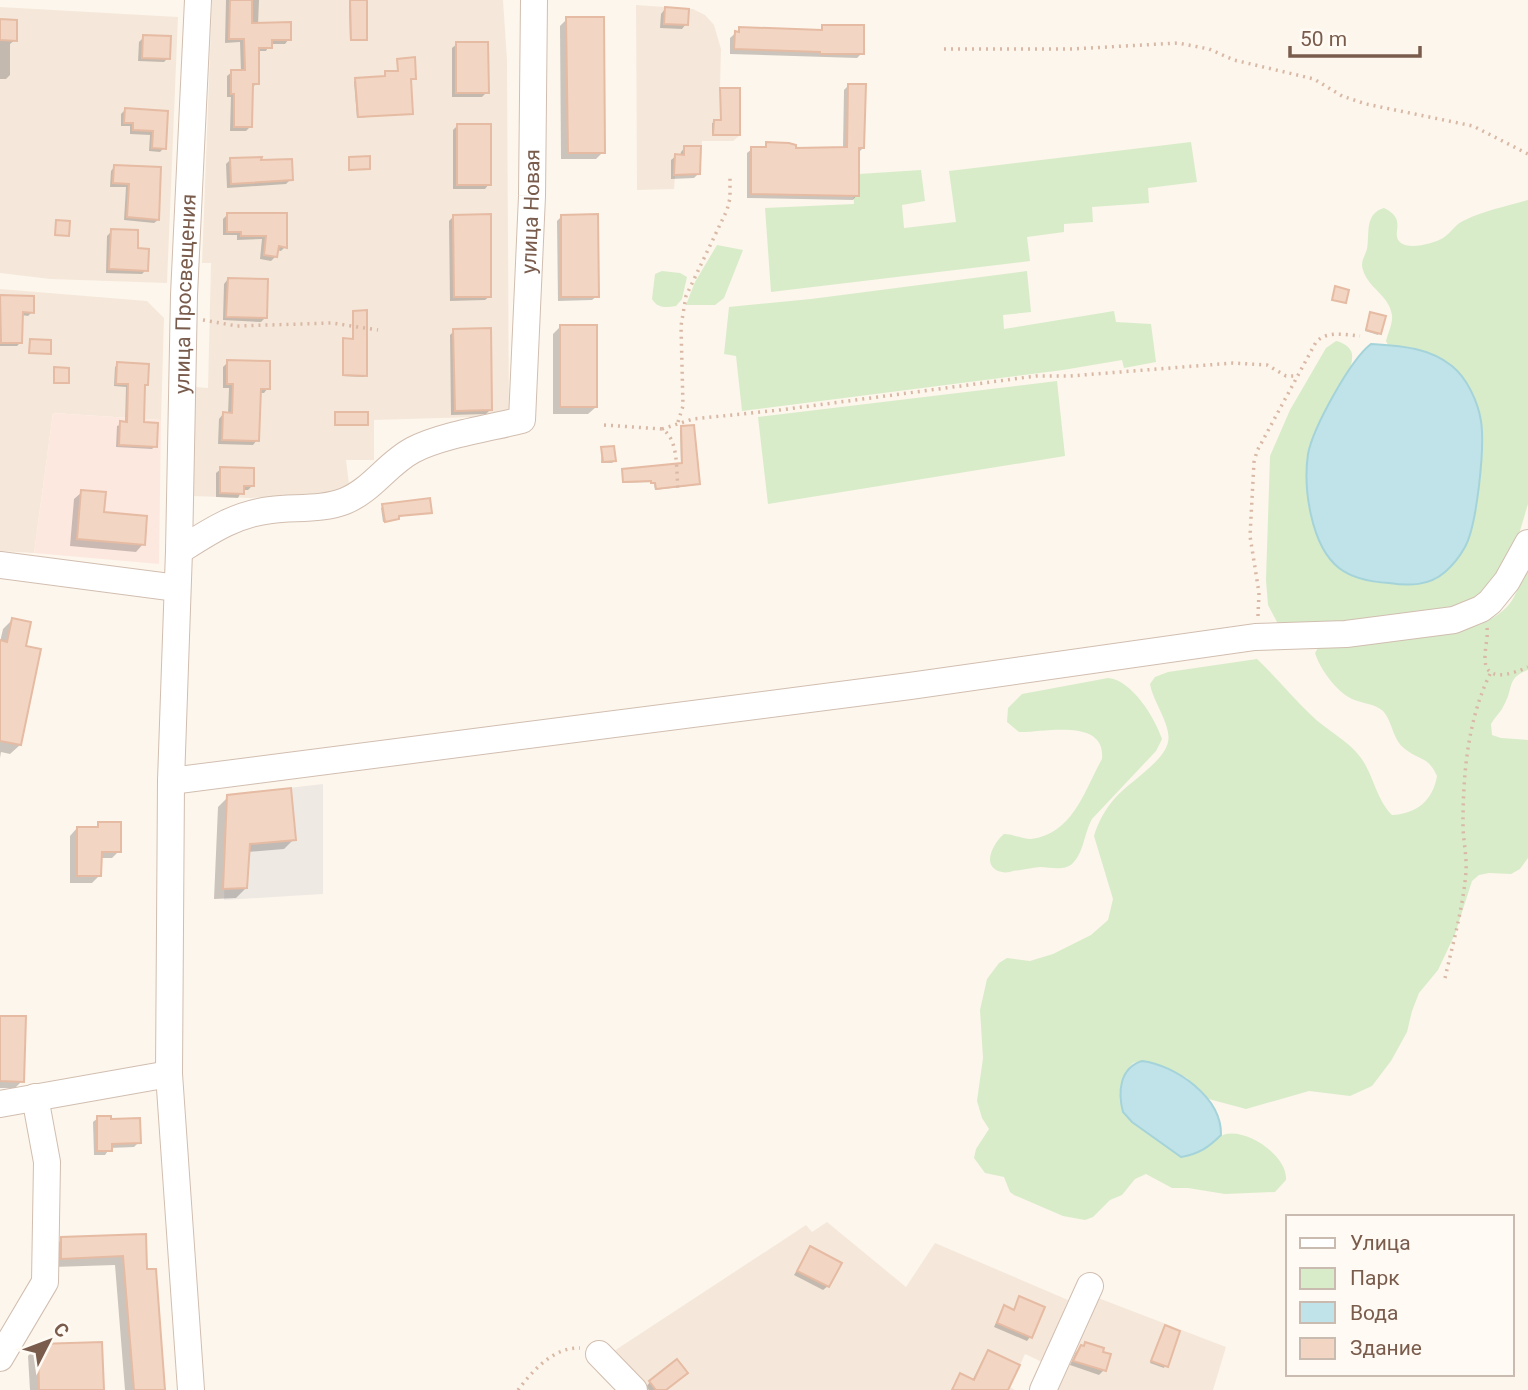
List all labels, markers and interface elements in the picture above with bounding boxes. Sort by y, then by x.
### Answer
scale bar [1290,14,1420,58]
text: 50 m [1300,27,1347,51]
street label: улица Новая [517,149,544,274]
street label: улица Просвещения [170,193,201,394]
legend [1286,1215,1514,1376]
text: Улица [1350,1231,1411,1255]
text: Парк [1350,1266,1400,1290]
text: Вода [1350,1301,1398,1325]
north arrow [14,1306,84,1376]
text: С [49,1318,74,1342]
text: Здание [1350,1336,1422,1360]

